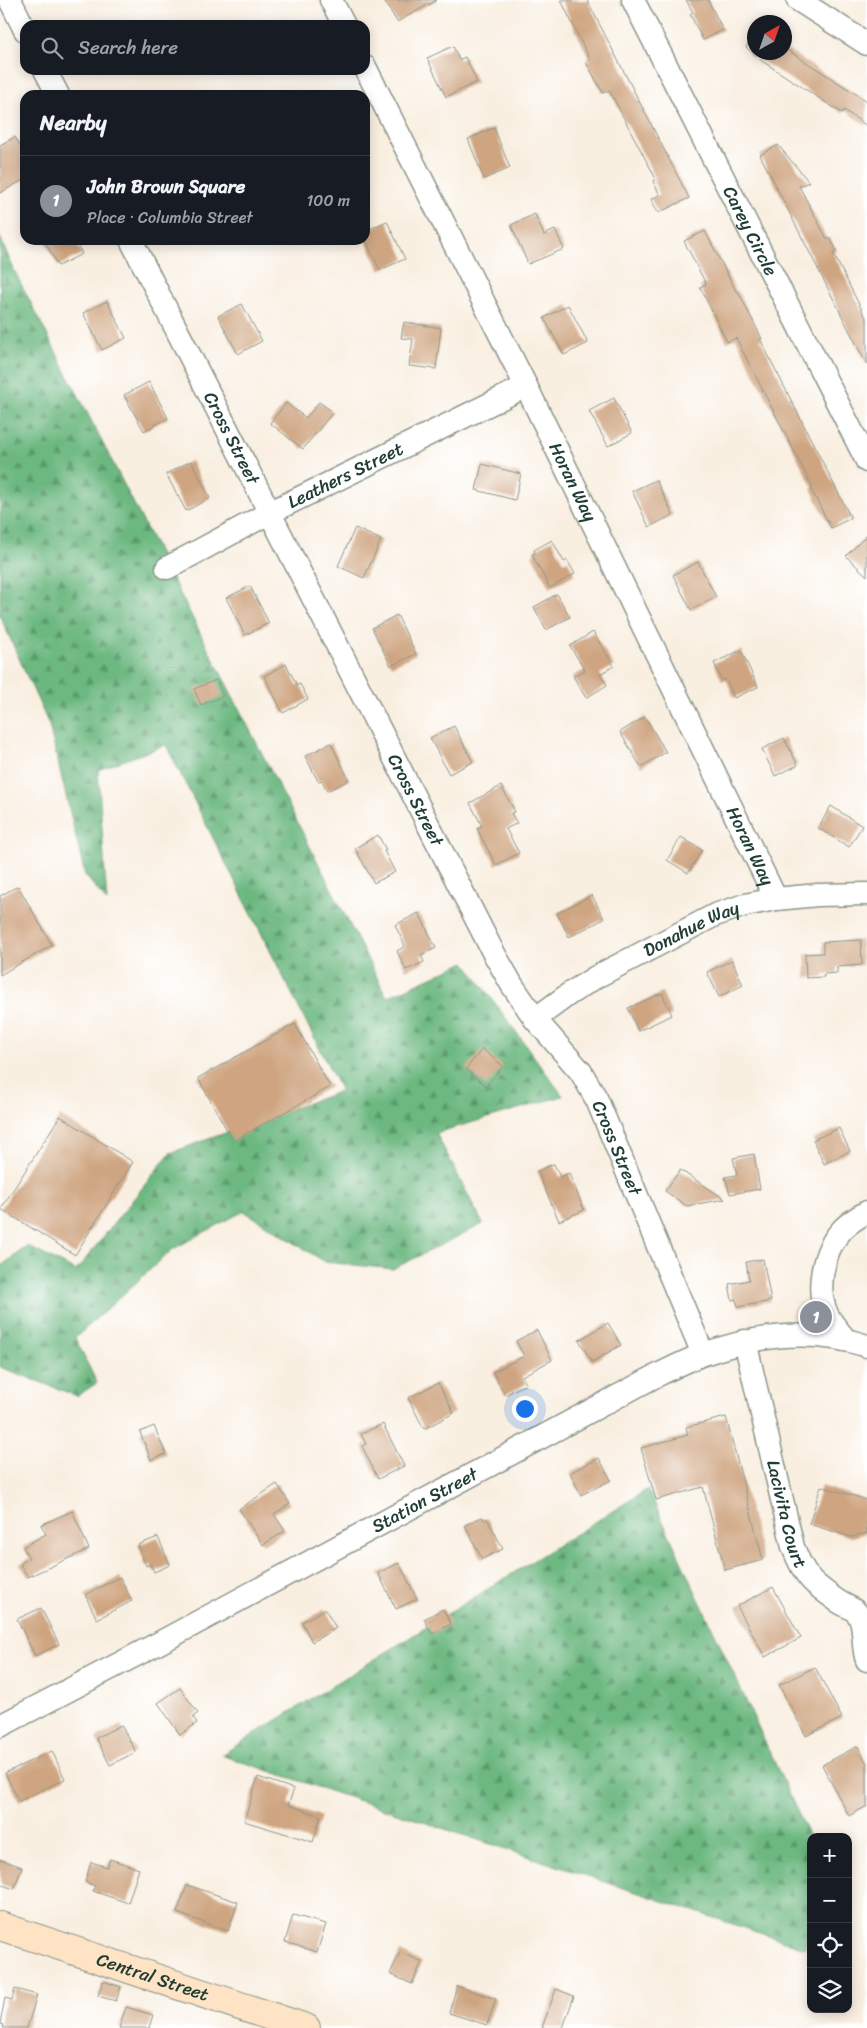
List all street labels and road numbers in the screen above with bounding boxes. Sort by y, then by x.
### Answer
street label: Carey Circle [714,180,787,282]
street label: Cross Street [195,386,269,491]
street label: Leathers Street [282,433,409,518]
street label: Horan Way [540,437,606,528]
street label: Cross Street [379,748,453,853]
street label: Horan Way [717,801,784,892]
street label: Donahue Way [637,892,744,966]
street label: Cross Street [583,1095,651,1201]
street label: Lacivita Court [757,1457,816,1575]
street label: Station Street [366,1458,484,1542]
street label: Central Street [92,1943,213,2011]

